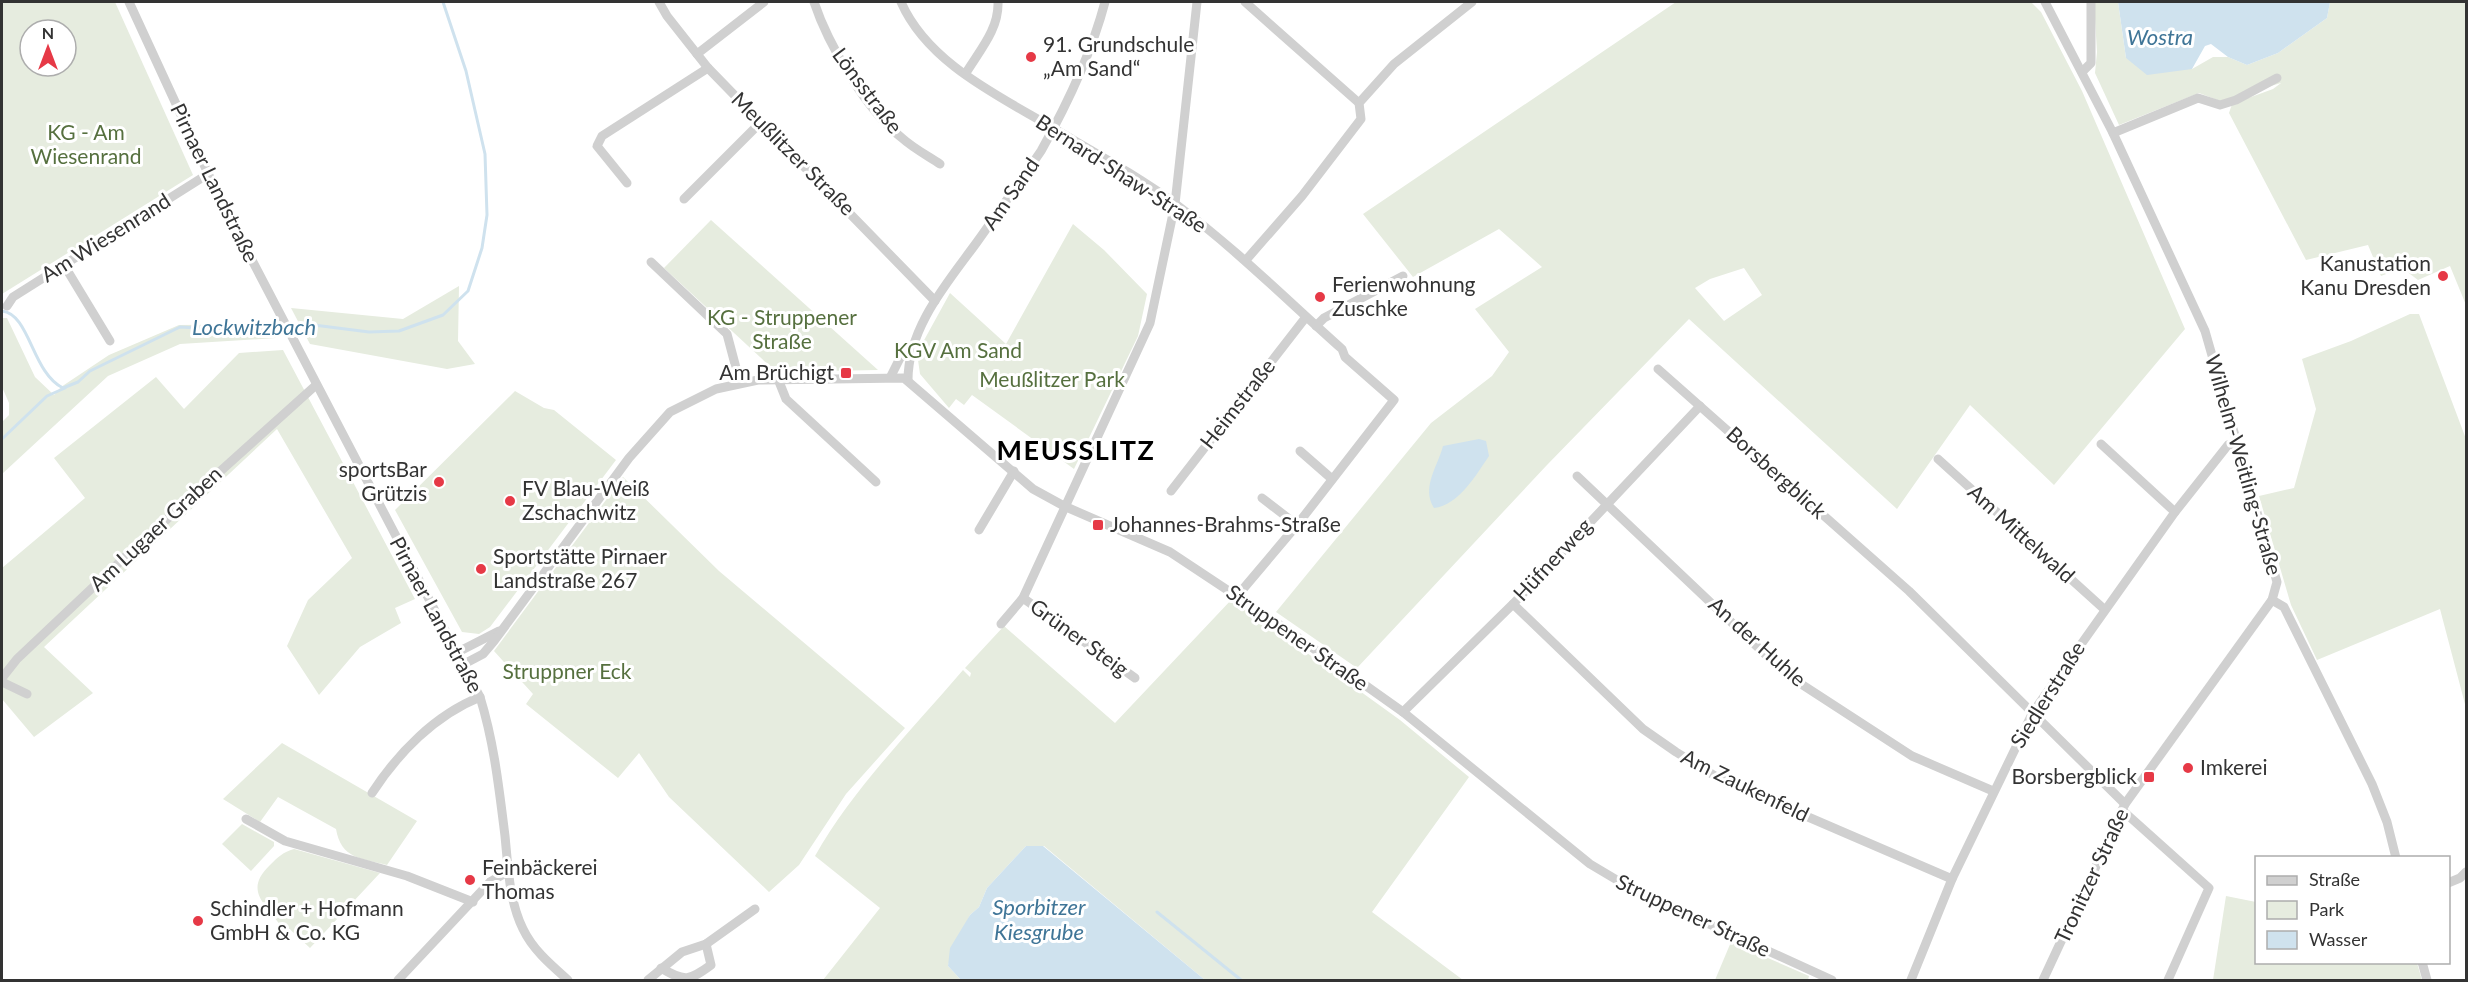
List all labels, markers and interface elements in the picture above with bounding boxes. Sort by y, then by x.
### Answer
north arrow [18,18,78,78]
text: N [42,23,54,42]
water label: Wostra [2127,23,2193,50]
place label: 91. Grundschule „Am Sand“ [1043,31,1194,80]
street label: Lönsstraße [828,42,908,138]
marker: 91. Grundschule „Am Sand“ [1024,50,1038,64]
street label: Meußlitzer Straße [727,86,861,220]
street label: Pirnaer Landstraße [166,99,265,266]
street label: Bernard-Shaw-Straße [1032,108,1212,237]
park label: KG - Am Wiesenrand [30,119,142,168]
street label: Am Sand [976,152,1044,234]
street label: Am Wiesenrand [36,187,174,286]
place label: Kanustation Kanu Dresden [2300,250,2431,299]
marker: Kanustation Kanu Dresden [2436,269,2450,283]
place label: Ferienwohnung Zuschke [1332,271,1476,320]
marker: Ferienwohnung Zuschke [1313,290,1327,304]
park label: KG - Struppener Straße [707,304,857,353]
water label: Lockwitzbach [192,313,316,340]
park label: KGV Am Sand [894,337,1022,362]
street label: Wilhelm-Weitling-Straße [2201,351,2288,578]
street label: Heimstraße [1194,353,1280,453]
place label: Am Brüchigt [719,359,834,384]
marker: Am Brüchigt [839,366,853,380]
park label: Meußlitzer Park [979,366,1125,391]
street label: Borsbergblick [1722,421,1832,523]
district label: MEUSSLITZ [997,433,1155,466]
place label: sportsBar Grützis [339,456,427,505]
street label: Am Lugaer Graben [84,460,226,595]
marker: sportsBar Grützis [432,475,446,489]
place label: FV Blau-Weiß Zschachwitz [522,475,650,524]
street label: Am Mittelwald [1963,478,2081,587]
marker: FV Blau-Weiß Zschachwitz [503,494,517,508]
place label: Johannes-Brahms-Straße [1110,511,1341,536]
street label: Hüfnerweg [1507,512,1596,605]
marker: Johannes-Brahms-Straße [1091,518,1105,532]
street label: Pirnaer Landstraße [386,532,489,697]
place label: Sportstätte Pirnaer Landstraße 267 [493,543,667,592]
marker: Sportstätte Pirnaer Landstraße 267 [474,562,488,576]
street label: Struppener Straße [1222,579,1374,695]
street label: An der Huhle [1704,591,1812,691]
street label: Grüner Steig [1026,593,1134,681]
street label: Siedlerstraße [2004,636,2089,752]
park label: Struppner Eck [502,658,632,683]
street label: Am Zaukenfeld [1678,743,1814,826]
place label: Imkerei [2200,754,2268,779]
marker: Imkerei [2181,761,2195,775]
place label: Borsbergblick [2011,763,2137,788]
marker: Borsbergblick [2142,770,2156,784]
street label: Tronitzer Straße [2048,804,2133,947]
place label: Feinbäckerei Thomas [482,854,598,903]
legend [2255,856,2450,964]
street label: Struppener Straße [1612,868,1775,961]
text: Straße [2309,868,2360,890]
marker: Feinbäckerei Thomas [463,873,477,887]
water label: Sporbitzer Kiesgrube [992,893,1086,945]
place label: Schindler + Hofmann GmbH & Co. KG [210,895,404,944]
text: Park [2309,898,2345,920]
marker: Schindler + Hofmann GmbH & Co. KG [191,914,205,928]
text: Wasser [2309,928,2368,950]

